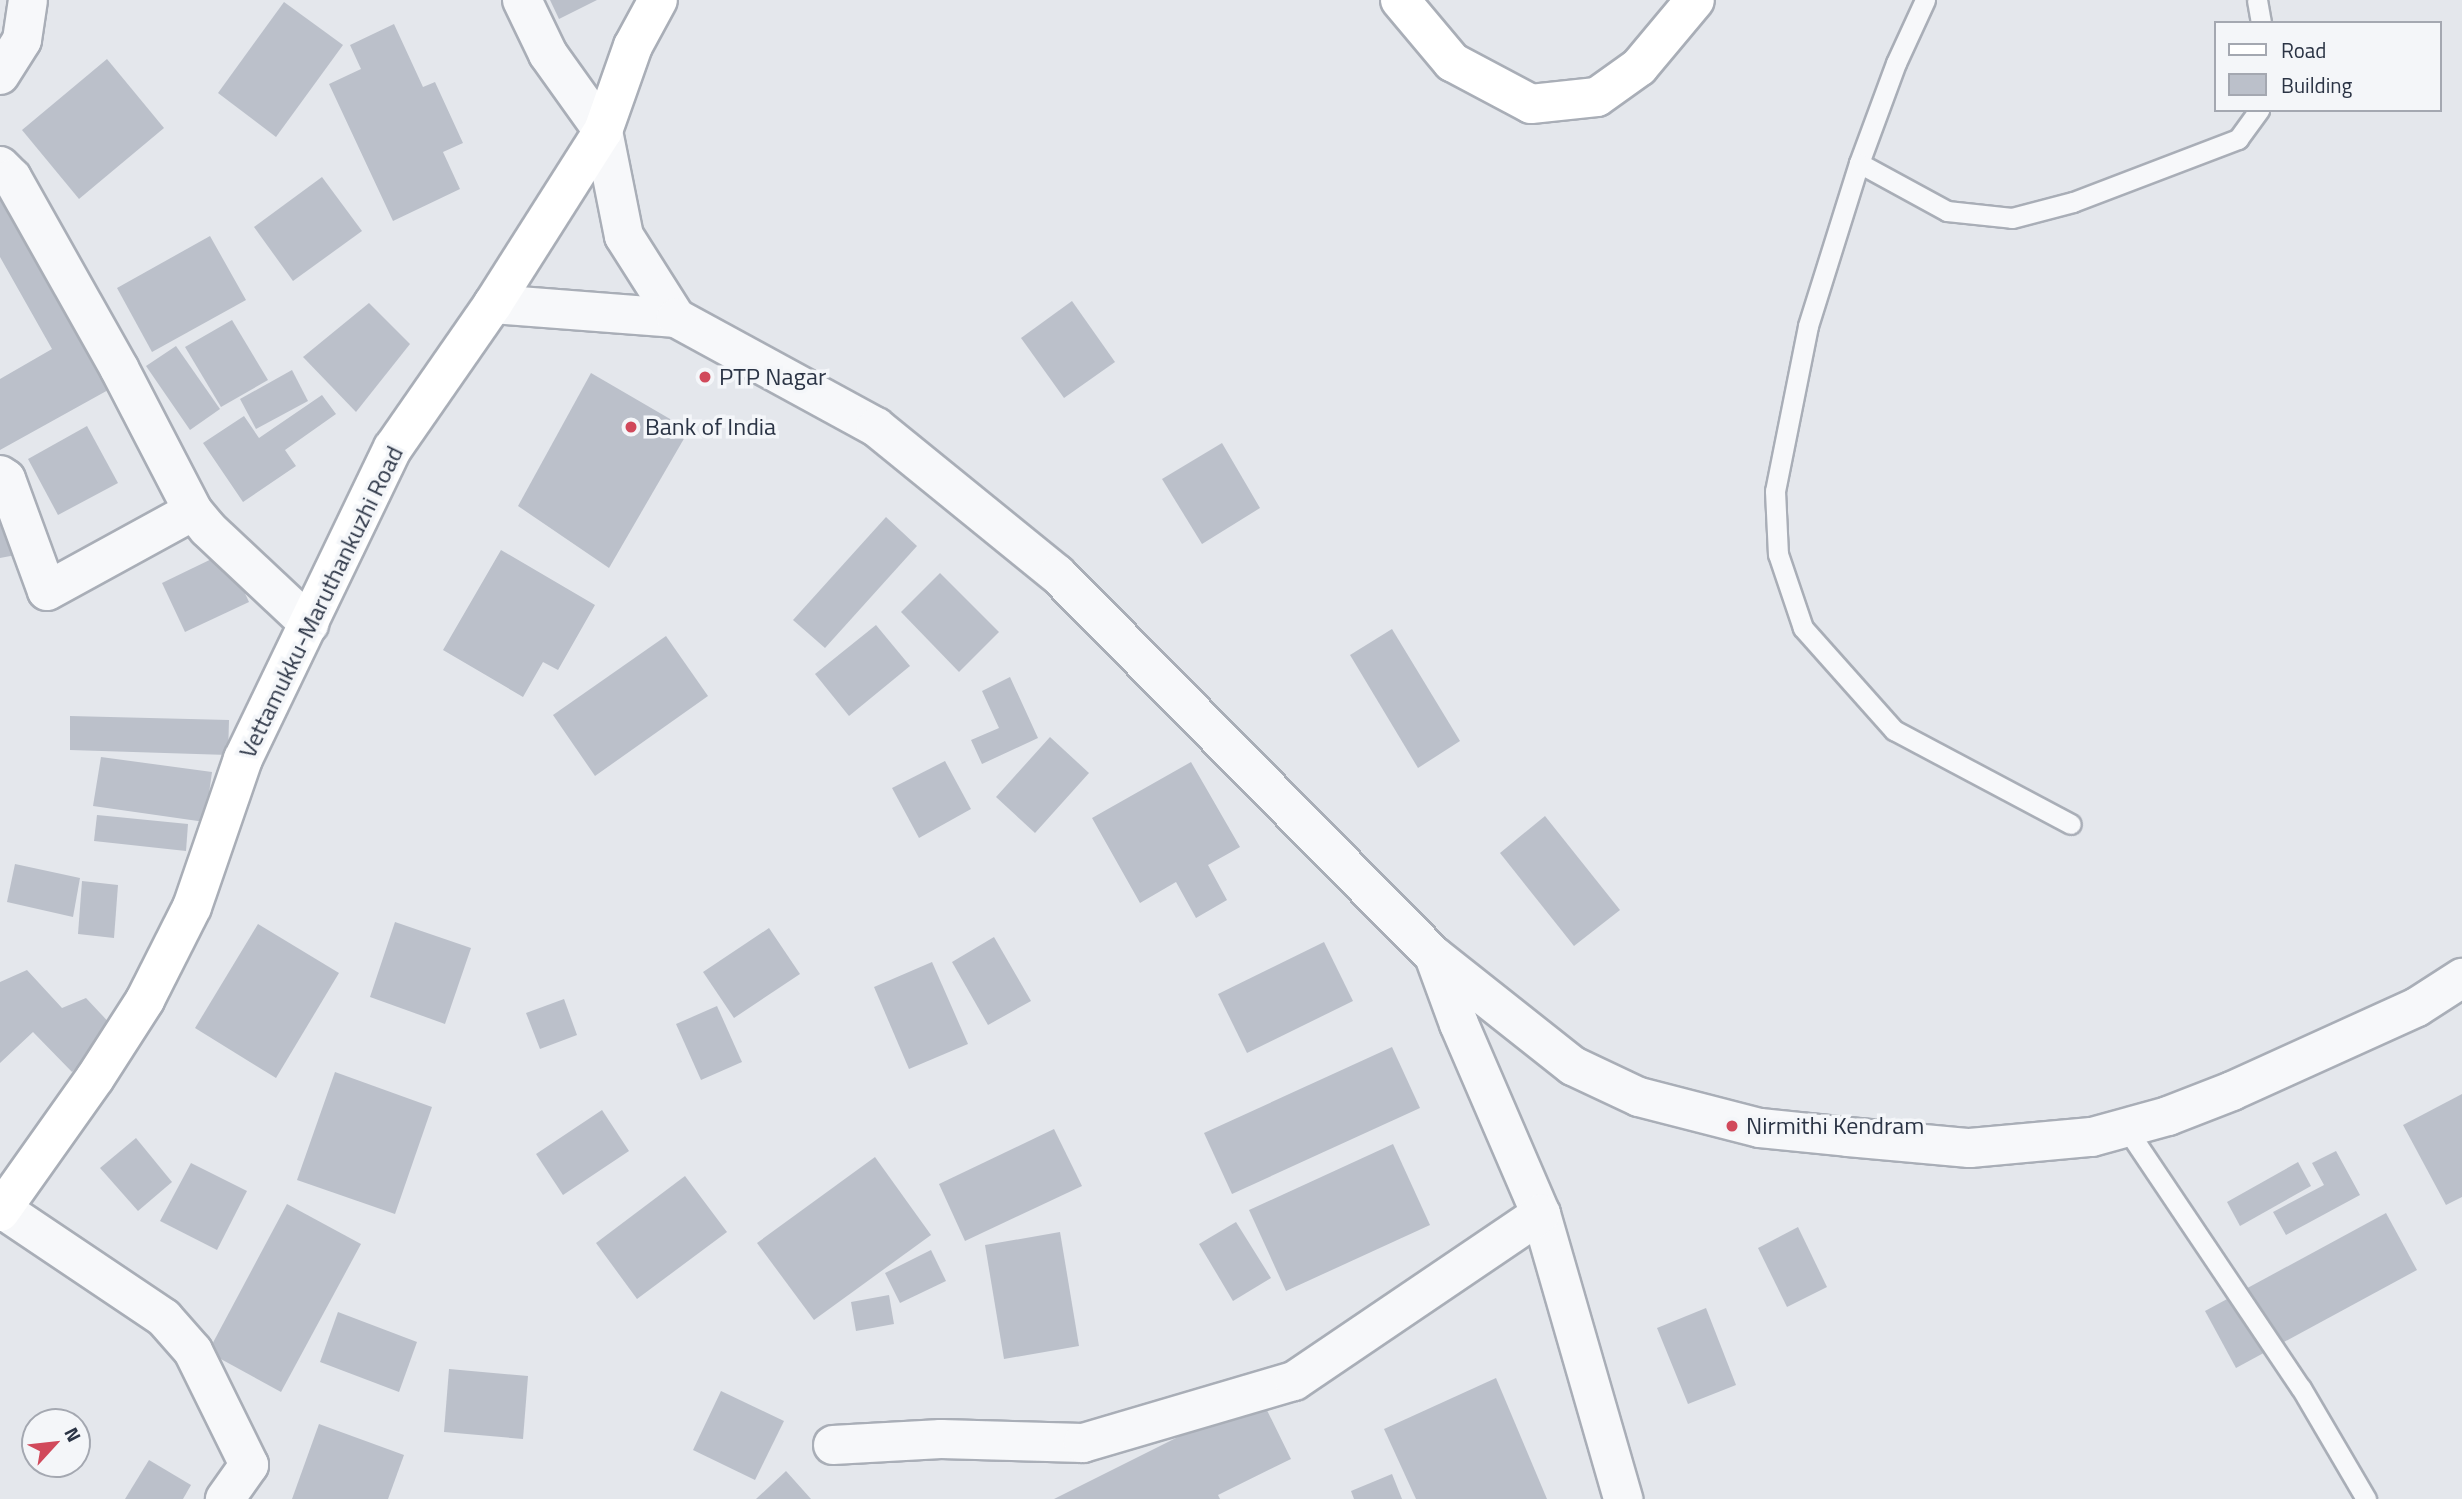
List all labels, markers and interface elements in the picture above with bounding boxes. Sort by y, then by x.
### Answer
legend [2214,21,2441,112]
text: Road [2281,34,2326,66]
text: Building [2281,69,2352,101]
place label: PTP Nagar [719,363,826,391]
marker: PTP Nagar [697,369,713,385]
place label: Bank of India [645,413,776,441]
marker: Bank of India [623,419,639,435]
street label: Vettamukku-Maruthankuzhi Road [233,441,409,763]
place label: Nirmithi Kendram [1746,1112,1924,1140]
marker: Nirmithi Kendram [1724,1118,1740,1134]
north arrow [21,1408,91,1478]
text: N [57,1422,89,1447]

